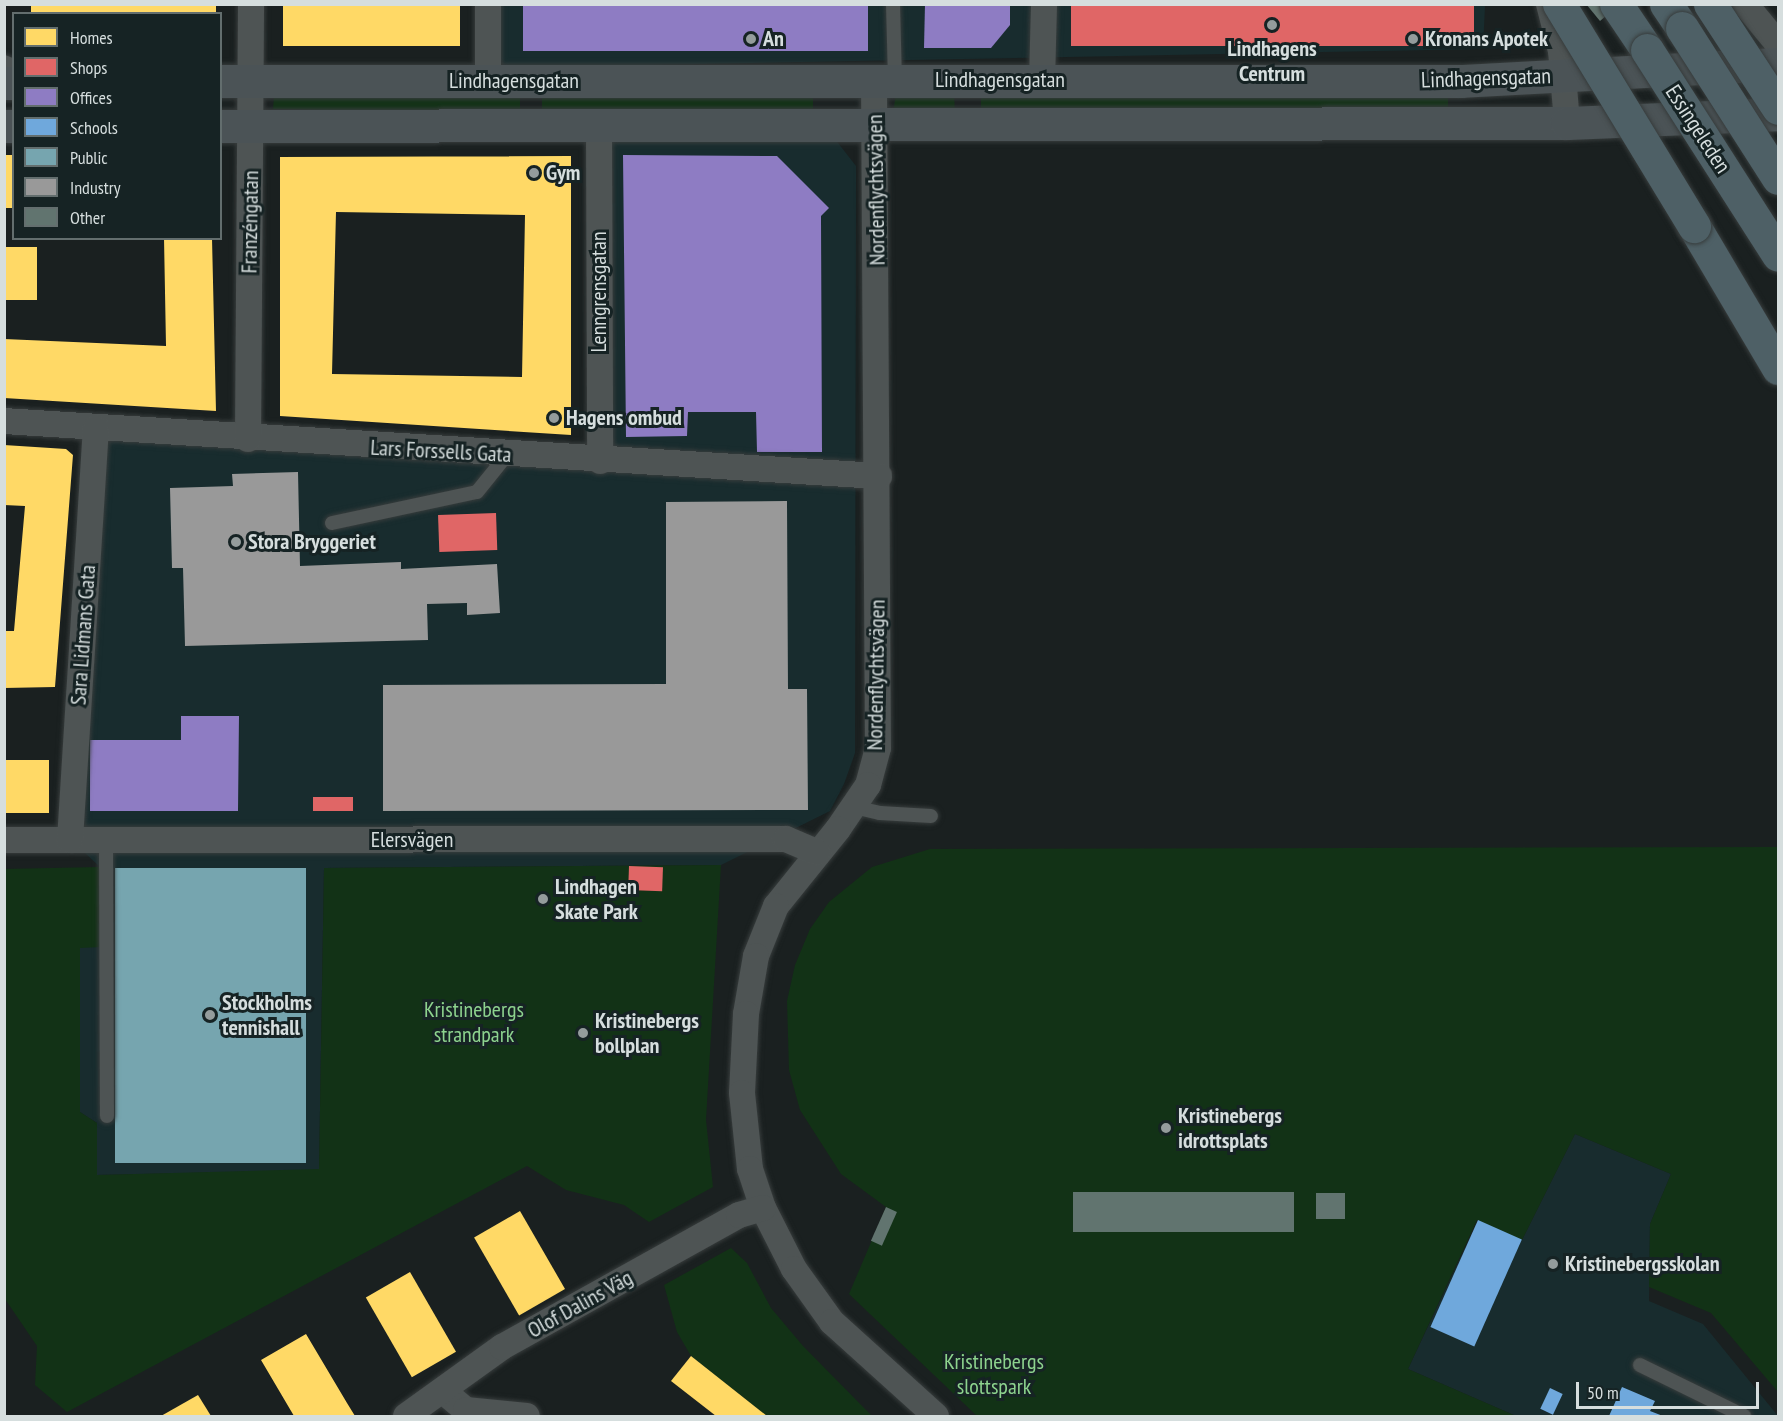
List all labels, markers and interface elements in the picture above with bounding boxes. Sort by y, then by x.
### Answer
legend [12,12,222,240]
marker: Lindhagens Centrum [1265,18,1279,32]
text: Homes [70,26,113,49]
place label: An [763,26,784,52]
place label: Kronans Apotek [1425,26,1549,52]
marker: An [744,32,758,46]
marker: Kronans Apotek [1406,32,1420,46]
place label: Lindhagens Centrum [1227,35,1317,86]
text: Shops [70,56,107,79]
street label: Lindhagensgatan [1421,63,1551,93]
street label: Lindhagensgatan [935,67,1065,93]
street label: Lindhagensgatan [449,68,579,94]
street label: Essingeleden [1660,80,1736,178]
text: Offices [70,86,112,109]
street label: Nordenflychtsvägen [861,114,891,266]
text: Schools [70,116,118,139]
text: Public [70,146,108,169]
place label: Gym [546,160,580,186]
marker: Gym [527,166,541,180]
street label: Franzéngatan [236,170,264,274]
text: Industry [70,176,120,199]
text: Other [70,206,105,229]
street label: Lenngrensgatan [586,231,612,353]
place label: Hagens ombud [566,405,682,431]
marker: Hagens ombud [547,411,561,425]
street label: Lars Forssells Gata [370,434,512,468]
place label: Stora Bryggeriet [248,529,376,555]
marker: Stora Bryggeriet [229,535,243,549]
street label: Sara Lidmans Gata [65,564,101,706]
street label: Nordenflychtsvägen [861,599,891,751]
street label: Elersvägen [371,827,453,853]
place label: Lindhagen Skate Park [555,873,638,924]
marker: Lindhagen Skate Park [536,892,550,906]
place label: Stockholms tennishall [222,989,312,1040]
park label: Kristinebergs strandpark [424,996,524,1048]
place label: Kristinebergs bollplan [595,1007,699,1058]
marker: Stockholms tennishall [203,1008,217,1022]
marker: Kristinebergs bollplan [576,1026,590,1040]
place label: Kristinebergs idrottsplats [1178,1102,1282,1154]
marker: Kristinebergs idrottsplats [1159,1121,1173,1135]
place label: Kristinebergsskolan [1565,1251,1720,1277]
marker: Kristinebergsskolan [1546,1257,1560,1271]
street label: Olof Dalins Väg [523,1264,637,1344]
park label: Kristinebergs slottspark [944,1348,1044,1400]
scale bar [1579,1370,1762,1408]
text: 50 m [1587,1381,1619,1404]

